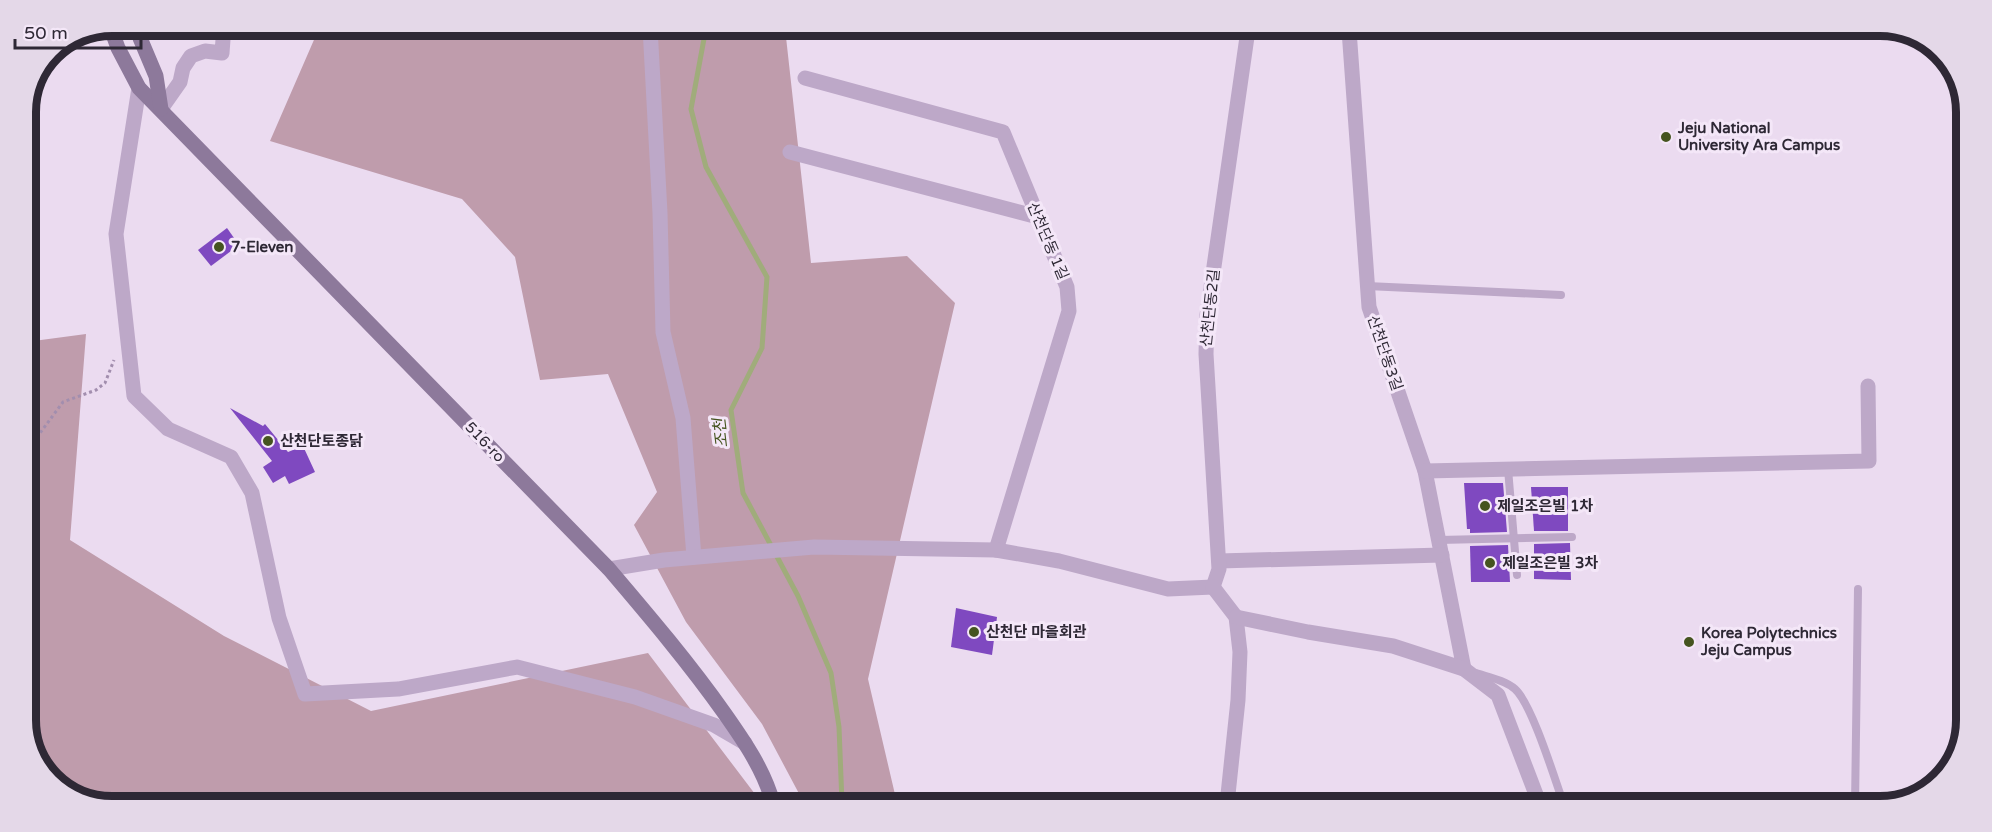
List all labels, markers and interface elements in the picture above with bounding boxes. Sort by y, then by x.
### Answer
scale bar [15,12,141,50]
text: 50 m [24,22,68,44]
place label: Jeju National University Ara Campus [1677,119,1840,155]
marker: Jeju National University Ara Campus [1659,130,1673,144]
street label: 산천단동 1길 [1024,200,1072,282]
place label: 7-Eleven [231,238,293,256]
marker: 7-Eleven [212,240,226,254]
street label: 산천단동2길 [1197,268,1223,348]
street label: 산천단동3길 [1364,313,1406,393]
water label: 조천 [709,415,733,449]
street label: 516-ro [461,418,509,466]
place label: 산천단토종닭 [280,432,363,450]
marker: 산천단토종닭 [261,434,275,448]
place label: 제일조은빌 1차 [1497,497,1593,515]
marker: 제일조은빌 1차 [1478,499,1492,513]
place label: 제일조은빌 3차 [1502,554,1598,572]
marker: 제일조은빌 3차 [1483,556,1497,570]
place label: 산천단 마을회관 [986,623,1087,641]
place label: Korea Polytechnics Jeju Campus [1700,624,1837,660]
marker: 산천단 마을회관 [967,625,981,639]
marker: Korea Polytechnics Jeju Campus [1682,635,1696,649]

